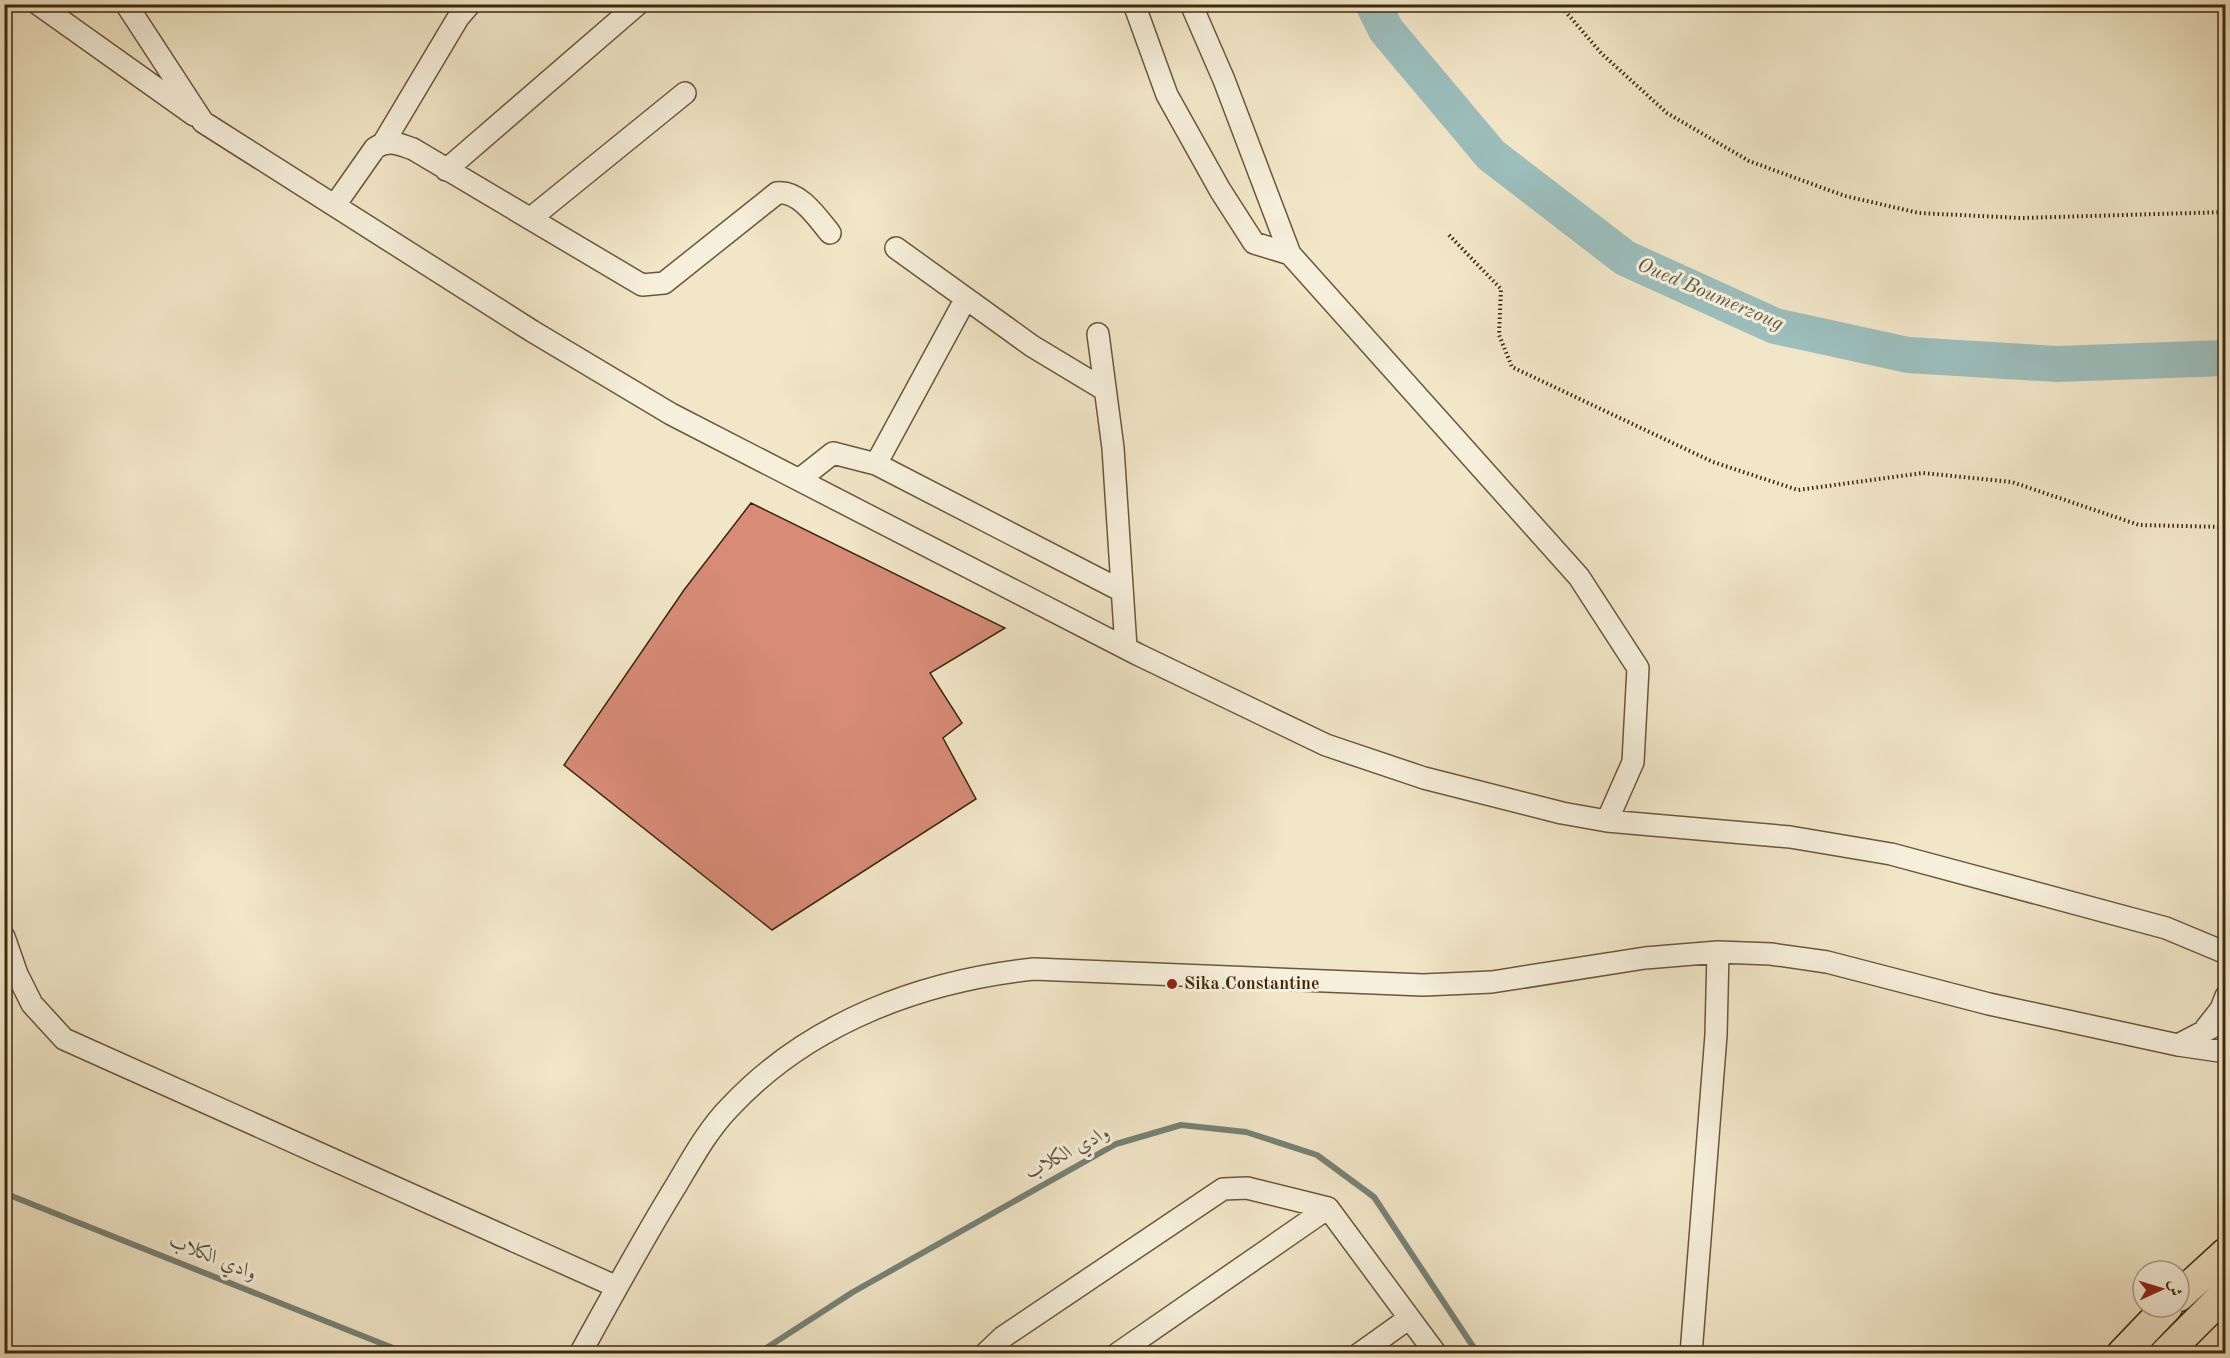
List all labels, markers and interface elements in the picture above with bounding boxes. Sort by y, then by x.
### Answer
water label: Oued Boumerzoug [1634,255,1786,335]
place label: Sika Constantine [1184,975,1320,993]
marker: Sika Constantine [1165,977,1179,991]
water label: وادي الكلاب [1022,1121,1115,1187]
water label: وادي الكلاب [165,1230,260,1288]
north arrow [2131,1259,2191,1319]
text: ش [2165,1280,2183,1297]

